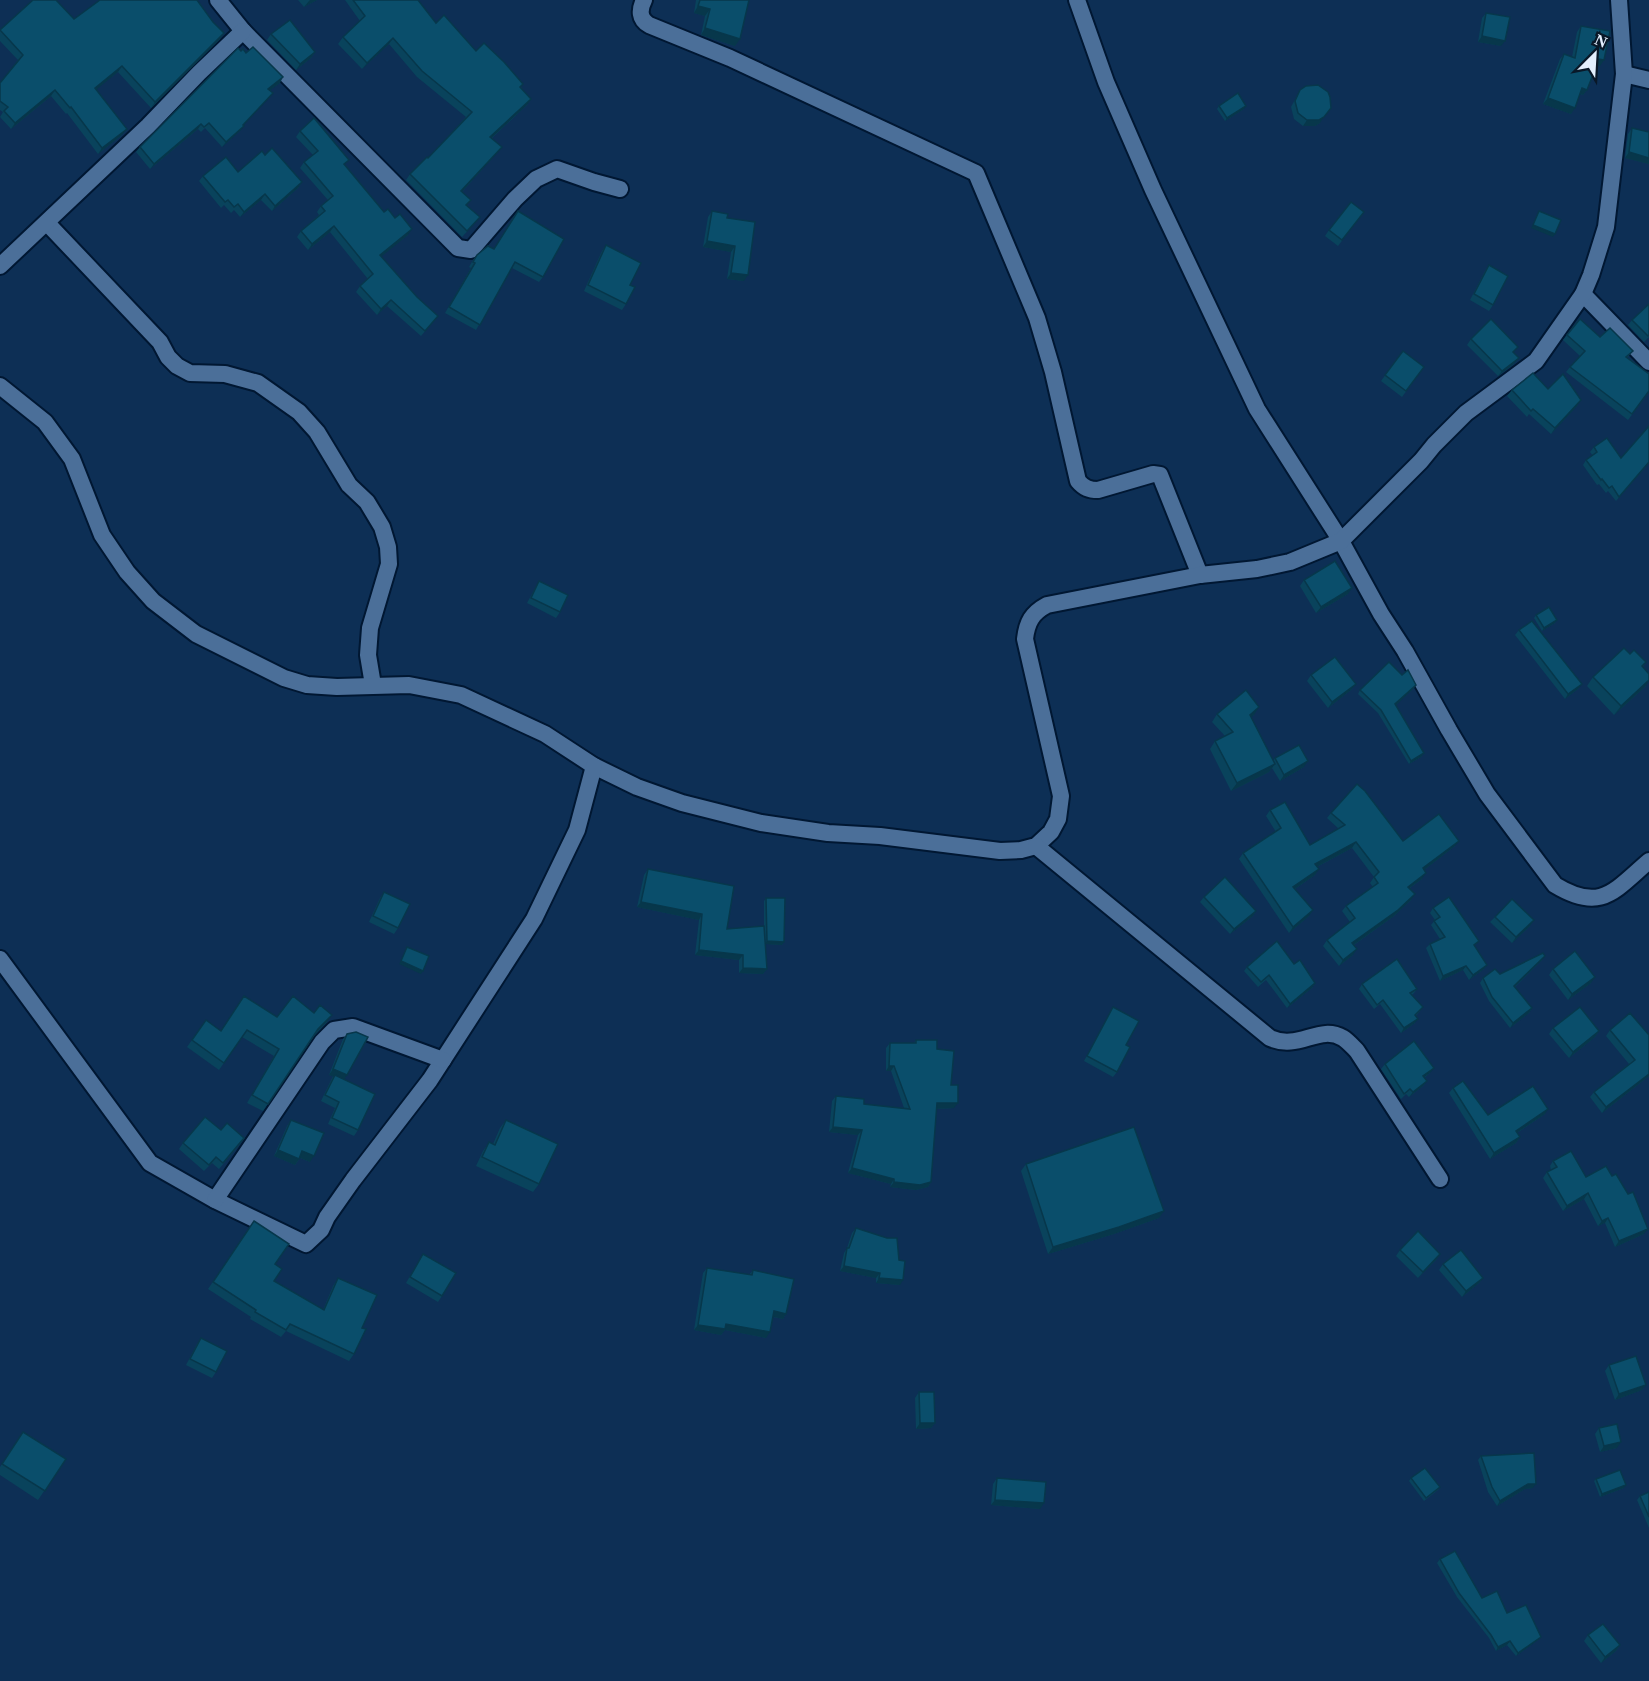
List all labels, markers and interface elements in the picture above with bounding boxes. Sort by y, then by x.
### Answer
north arrow [1565,24,1625,84]
text: N [1592,31,1610,51]

